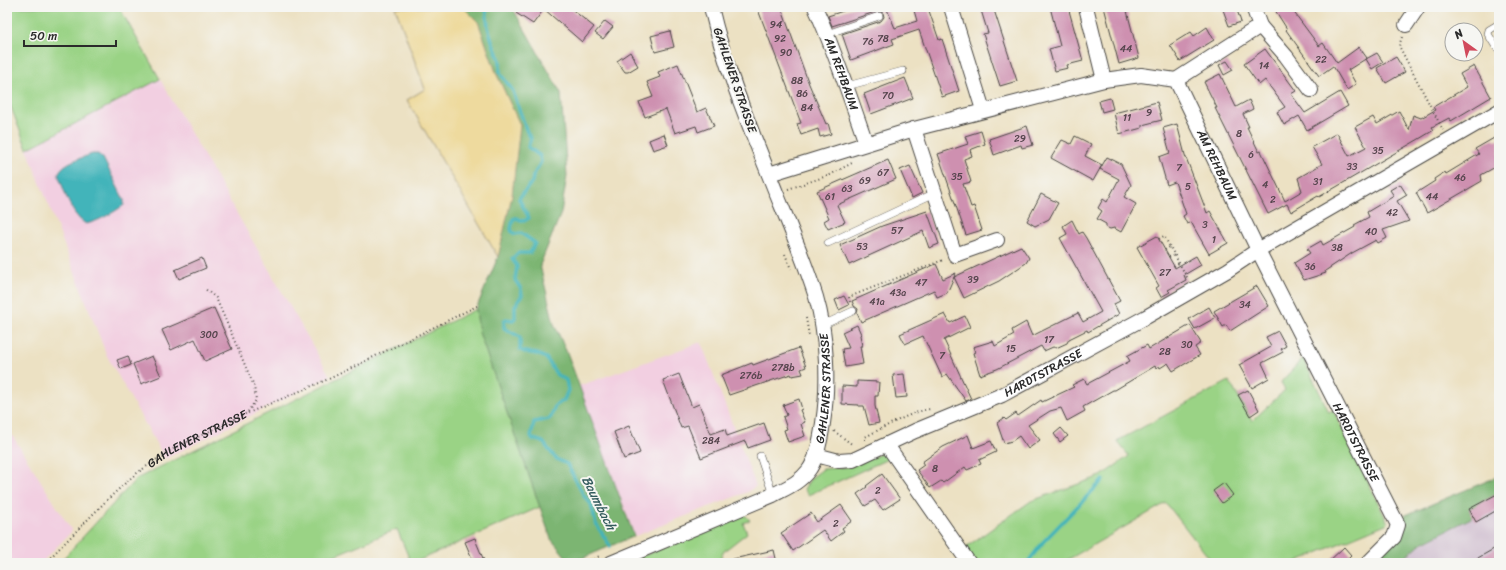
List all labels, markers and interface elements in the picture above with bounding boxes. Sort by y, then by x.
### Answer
house number: 94 [770,16,782,34]
scale bar [24,22,116,48]
north arrow [1444,22,1484,62]
street label: GAHLENER STRASSE [707,24,764,137]
text: N [1450,24,1468,45]
text: 50 m [30,25,57,47]
house number: 92 [774,30,786,48]
house number: 78 [877,30,889,48]
street label: AM REHBAUM [818,33,865,114]
house number: 76 [862,33,874,51]
house number: 44 [1120,40,1132,58]
house number: 90 [780,44,792,62]
house number: 22 [1315,51,1327,69]
house number: 14 [1259,57,1269,75]
house number: 88 [791,72,803,90]
house number: 86 [796,85,808,103]
house number: 70 [882,87,894,105]
house number: 84 [801,99,813,117]
house number: 9 [1146,104,1152,122]
house number: 11 [1123,109,1131,127]
street label: AM REHBAUM [1190,125,1244,205]
house number: 8 [1236,125,1242,143]
house number: 29 [1014,130,1026,148]
house number: 35 [1372,142,1384,160]
house number: 6 [1248,146,1254,164]
house number: 33 [1347,158,1358,176]
house number: 7 [1176,159,1183,177]
house number: 67 [877,164,890,182]
house number: 35 [951,168,963,186]
house number: 46 [1454,169,1466,187]
house number: 69 [859,172,871,190]
house number: 31 [1313,173,1323,191]
house number: 4 [1262,176,1268,194]
house number: 5 [1185,178,1191,196]
house number: 63 [841,180,853,198]
house number: 61 [825,188,835,206]
house number: 44 [1426,188,1438,206]
house number: 2 [1270,191,1276,209]
house number: 42 [1386,204,1398,222]
house number: 3 [1202,216,1208,234]
house number: 57 [891,222,904,240]
house number: 40 [1365,223,1377,241]
house number: 1 [1212,231,1216,249]
house number: 53 [856,238,868,256]
house number: 38 [1331,239,1343,257]
house number: 36 [1304,258,1316,276]
house number: 27 [1159,264,1172,282]
house number: 39 [967,271,979,289]
house number: 47 [915,274,928,292]
house number: 43a [890,284,906,302]
house number: 41a [869,293,885,311]
house number: 34 [1239,296,1251,314]
house number: 300 [200,326,218,344]
street label: GAHLENER STRASSE [809,331,837,445]
house number: 17 [1044,331,1055,349]
house number: 30 [1181,336,1193,354]
house number: 15 [1006,340,1016,358]
street label: HARDTSTRASSE [1000,342,1088,403]
house number: 28 [1159,343,1171,361]
house number: 7 [939,347,946,365]
house number: 278b [772,359,795,377]
house number: 276b [740,367,763,385]
street label: HARDTSTRASSE [1326,398,1386,487]
street label: GAHLENER STRASSE [142,403,252,474]
house number: 284 [702,432,720,450]
house number: 8 [932,460,938,478]
water label: Baumbach [575,472,623,535]
house number: 2 [875,482,881,500]
house number: 2 [833,515,839,533]

